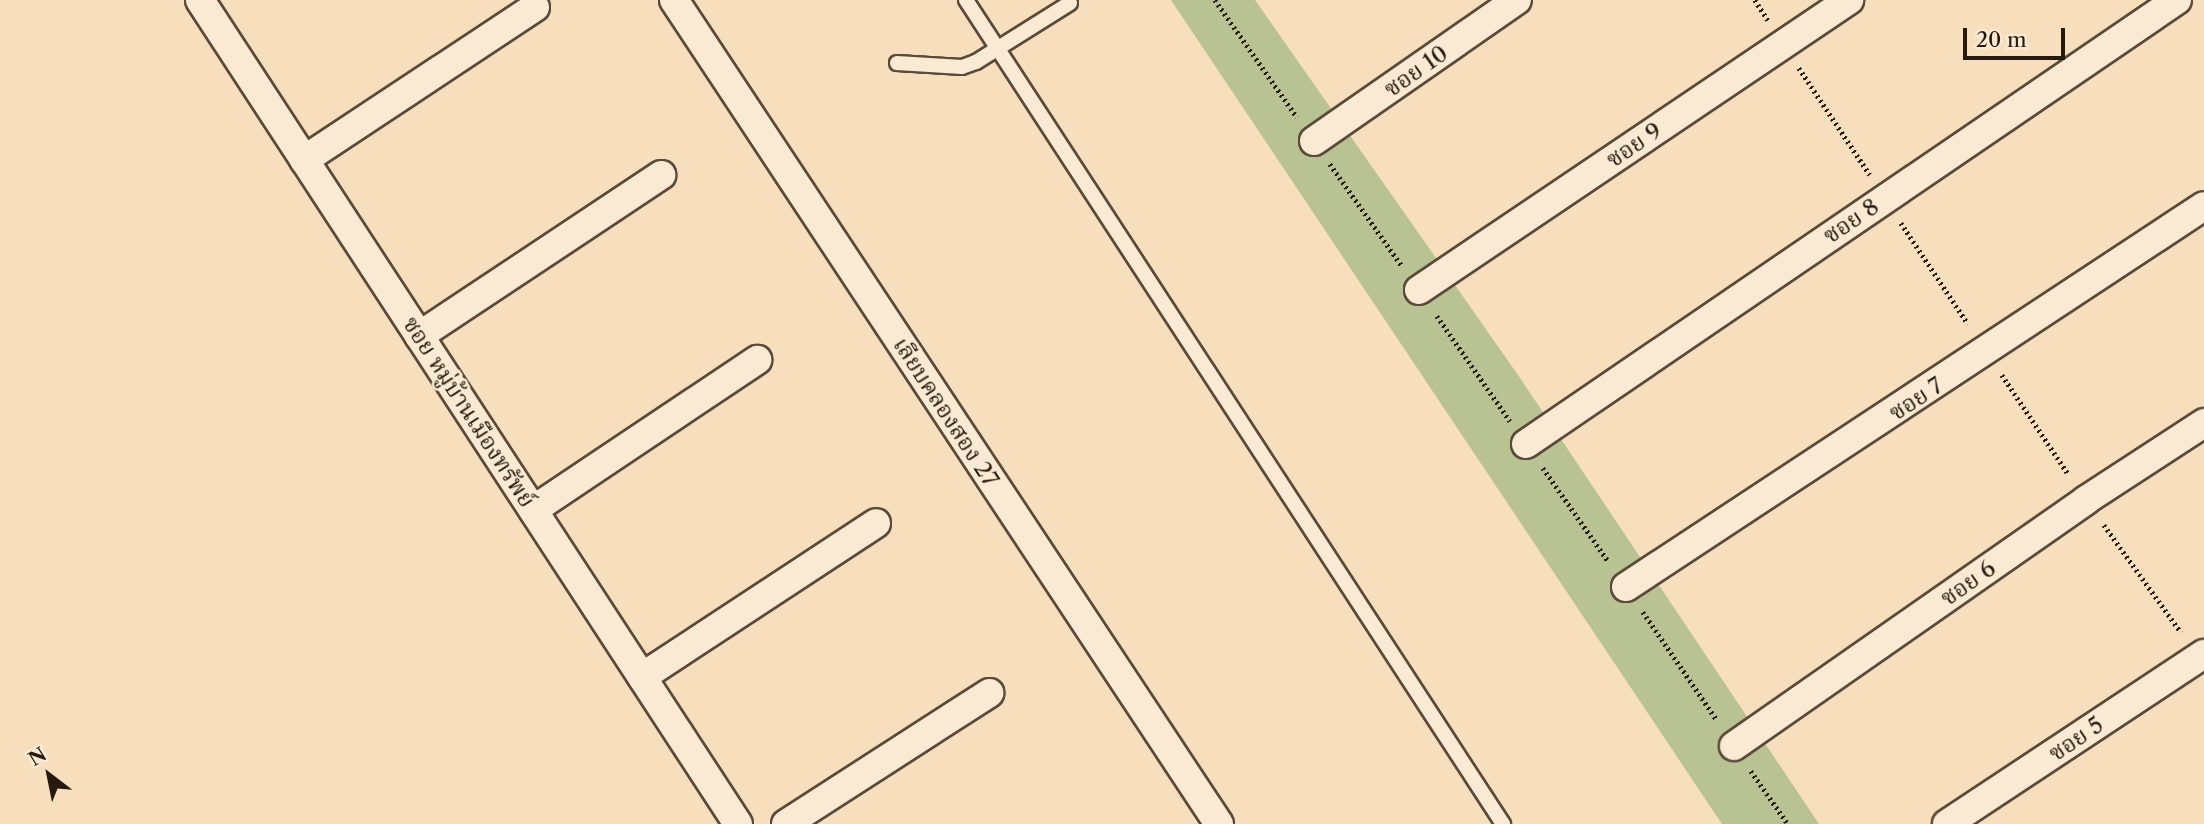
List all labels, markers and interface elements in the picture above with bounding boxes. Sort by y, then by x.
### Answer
scale bar [1966,14,2068,58]
text: 20 m [1976,27,2027,52]
street label: ซอย 10 [1379,39,1453,103]
street label: ซอย 9 [1601,117,1667,173]
street label: ซอย 8 [1818,193,1884,249]
street label: ซอย หมู่บ้านเมืองทรัพย์ [397,311,541,513]
street label: เลียบคลองสอง 27 [887,332,1005,492]
street label: ซอย 7 [1884,371,1948,427]
street label: ซอย 6 [1935,554,2001,612]
street label: ซอย 5 [2044,711,2108,767]
north arrow [14,740,84,810]
text: N [25,743,51,771]

